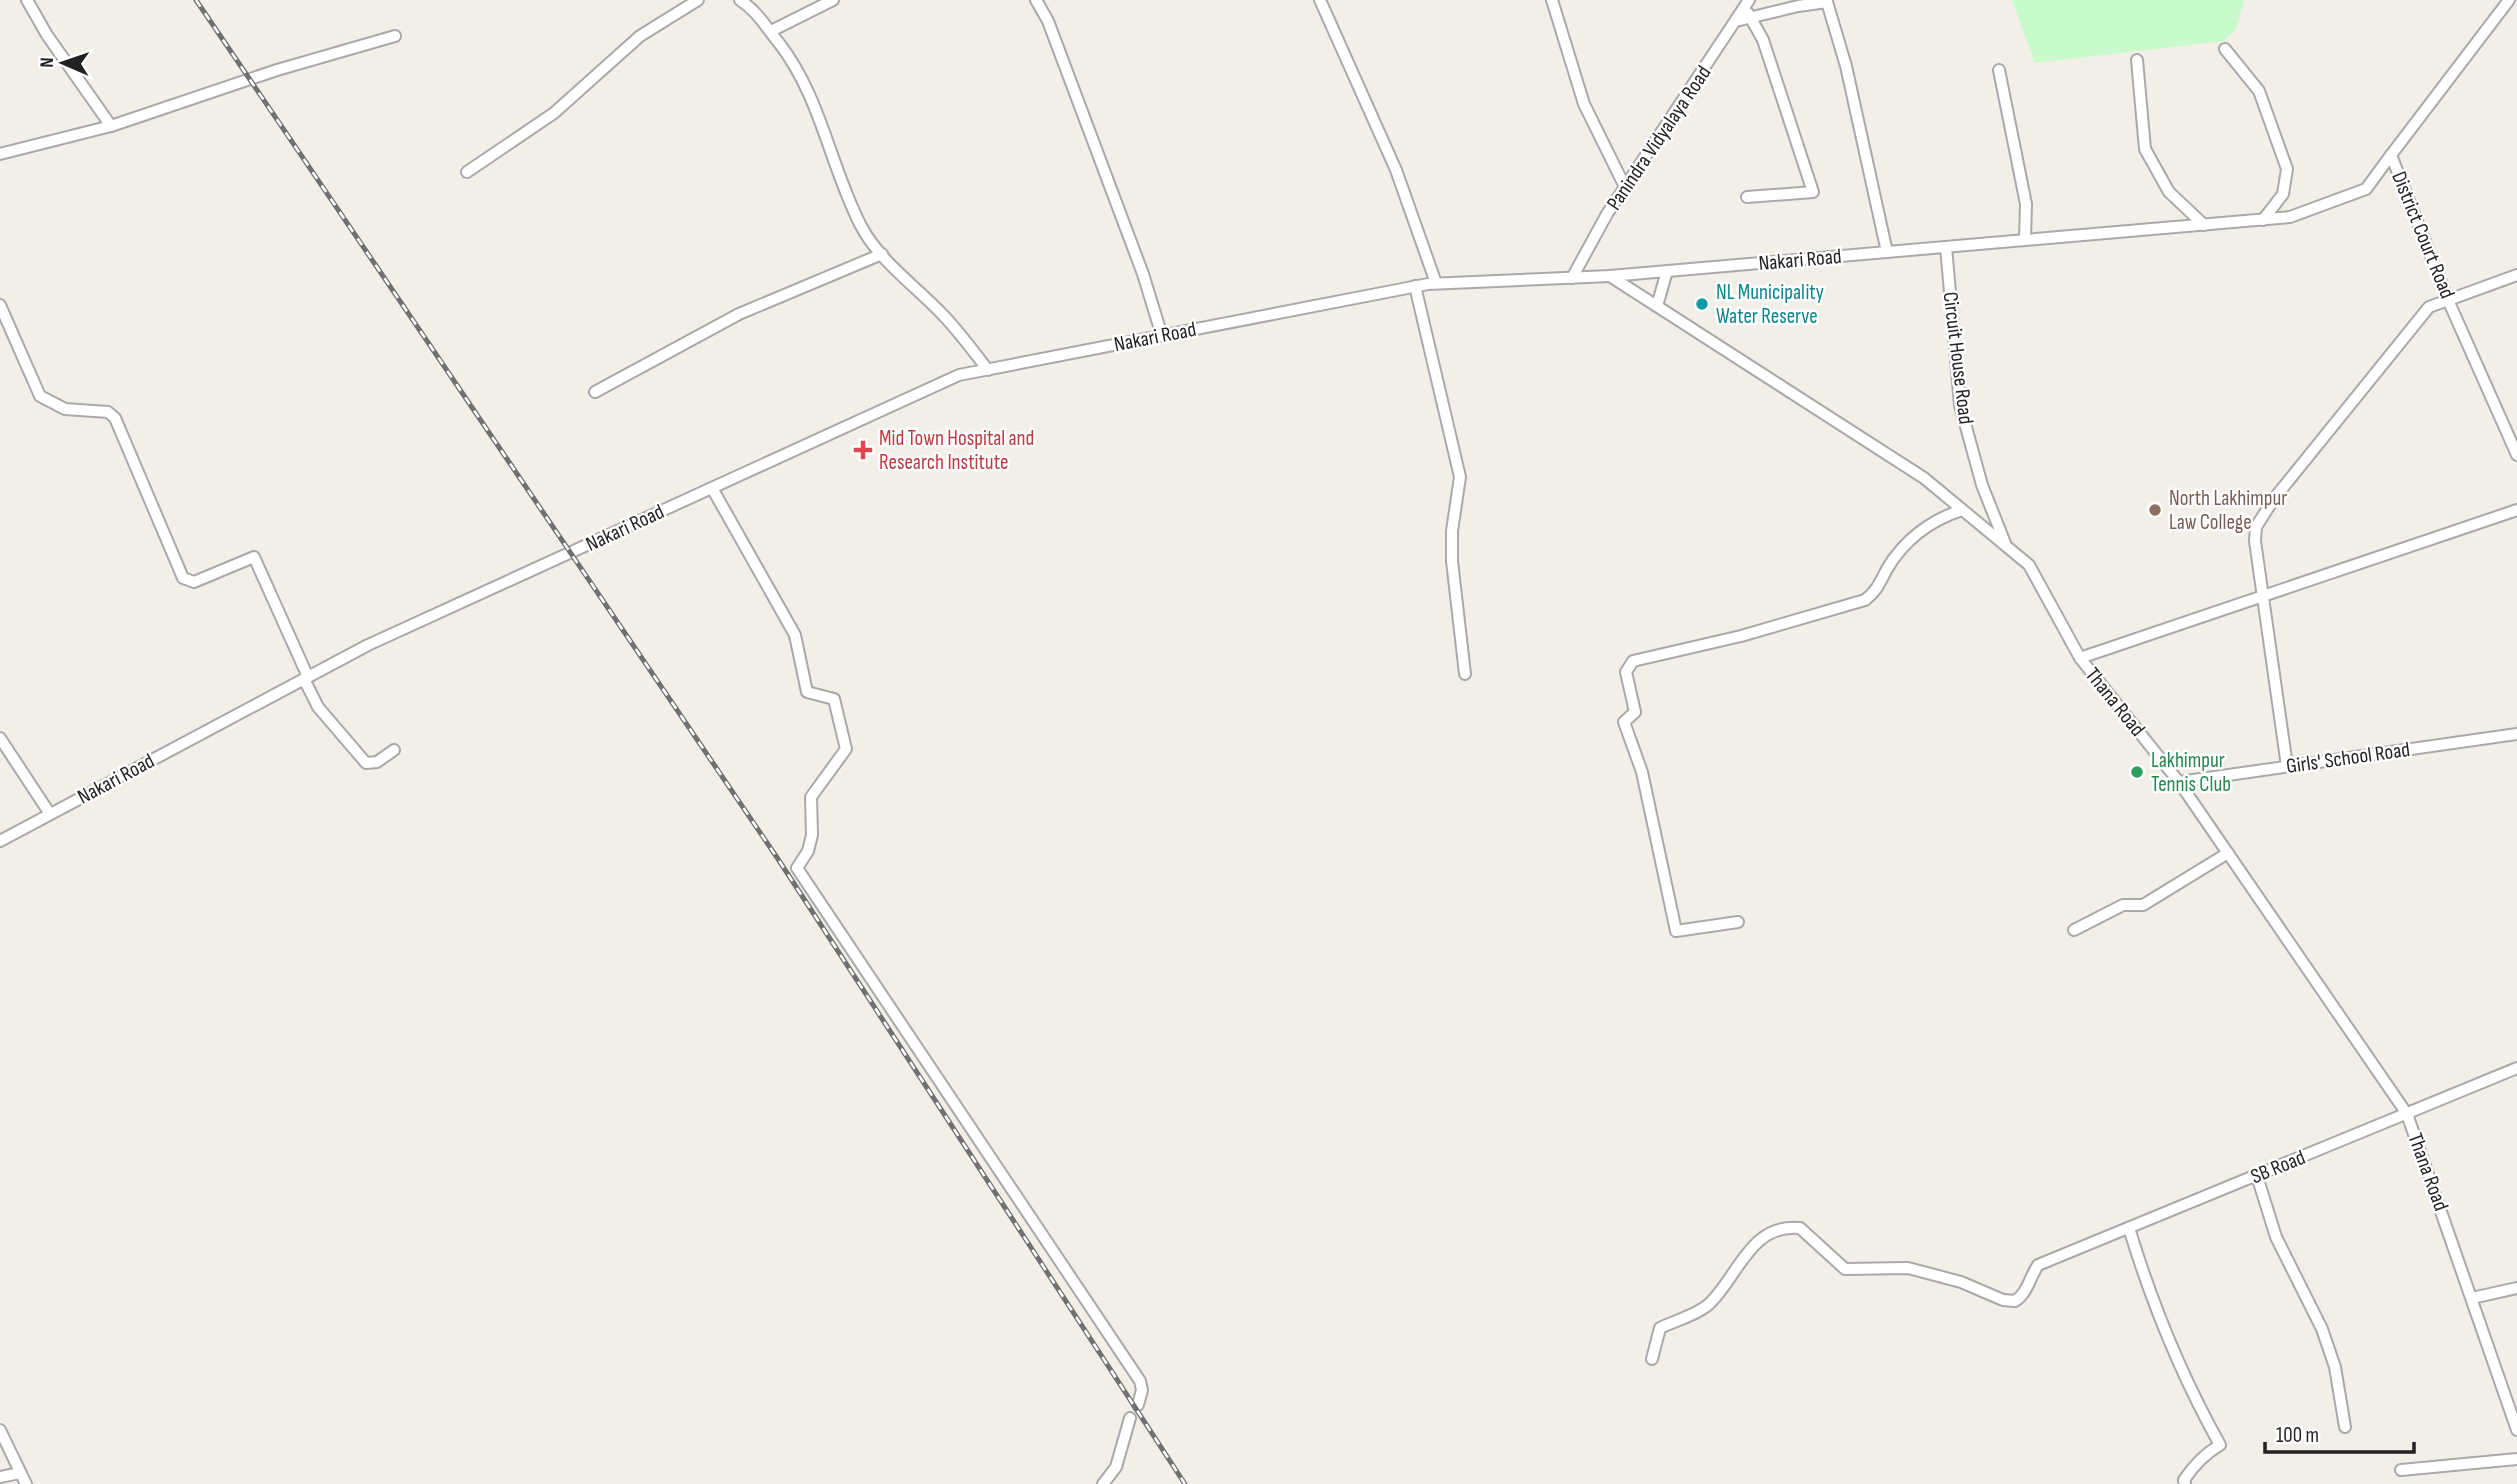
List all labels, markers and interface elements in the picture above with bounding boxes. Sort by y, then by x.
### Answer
north arrow [28,28,98,98]
text: N [36,57,59,68]
street label: Panindra Vidyalaya Road [1602,61,1716,215]
street label: District Court Road [2386,168,2460,302]
street label: Nakari Road [1757,244,1843,276]
place label: NL Municipality Water Reserve [1716,280,1824,329]
street label: Circuit House Road [1937,290,1979,426]
marker: NL Municipality Water Reserve [1694,296,1710,312]
street label: Nakari Road [1112,317,1198,357]
place label: Mid Town Hospital and Research Institute [879,426,1034,475]
marker: Mid Town Hospital and Research Institute [853,440,873,460]
place label: North Lakhimpur Law College [2169,486,2287,535]
street label: Nakari Road [582,499,668,557]
marker: North Lakhimpur Law College [2147,502,2163,518]
street label: Thana Road [2080,663,2150,741]
street label: Girls' School Road [2285,737,2411,779]
street label: Nakari Road [73,748,159,810]
place label: Lakhimpur Tennis Club [2151,748,2231,797]
marker: Lakhimpur Tennis Club [2129,764,2145,780]
street label: Thana Road [2402,1130,2454,1214]
street label: SB Road [2247,1145,2309,1189]
scale bar [2265,1410,2414,1454]
text: 100 m [2276,1423,2319,1448]

